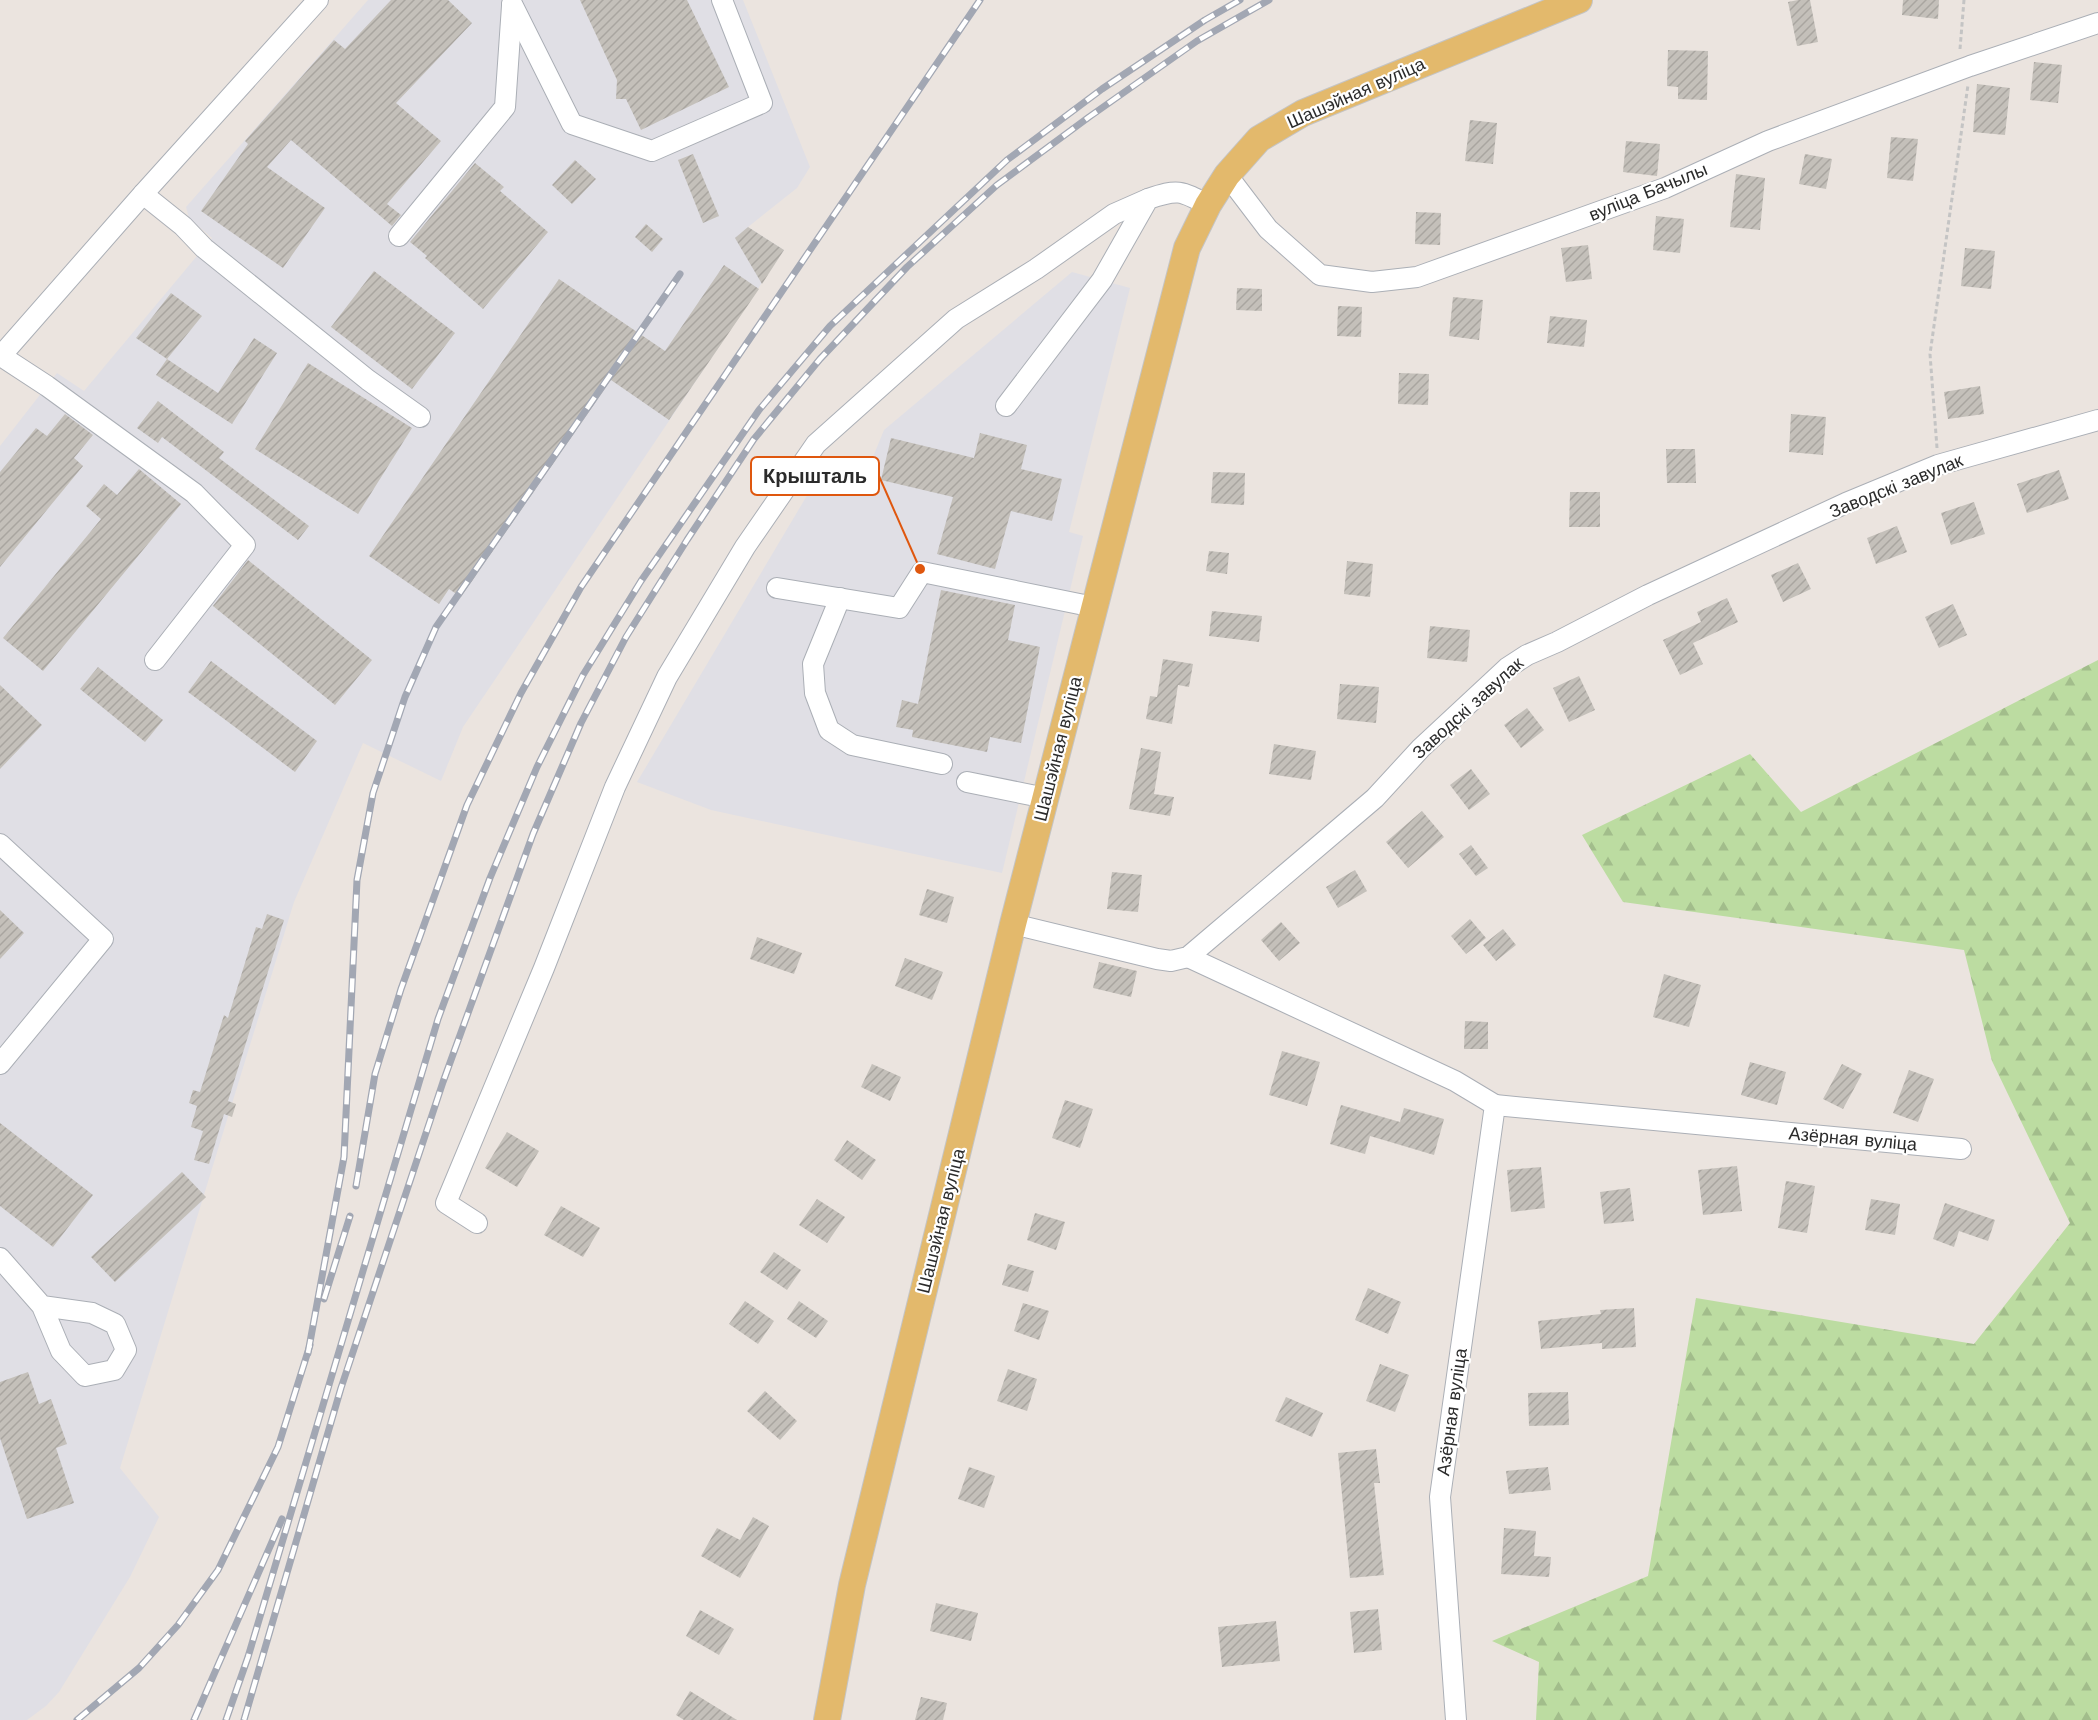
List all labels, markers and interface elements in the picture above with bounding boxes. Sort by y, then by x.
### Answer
street label: Шашэйная вуліца [1284,52,1429,132]
street label: вуліца Бачылы [1586,158,1710,225]
street label: Заводскі завулак [1826,449,1966,522]
callout: Крышталь [751,457,879,495]
text: Крышталь [763,464,867,488]
street label: Заводскі завулак [1408,652,1527,763]
street label: Шашэйная вуліца [1029,673,1086,824]
street label: Азёрная вуліца [1788,1122,1919,1155]
street label: Шашэйная вуліца [912,1145,969,1296]
street label: Азёрная вуліца [1432,1346,1471,1477]

